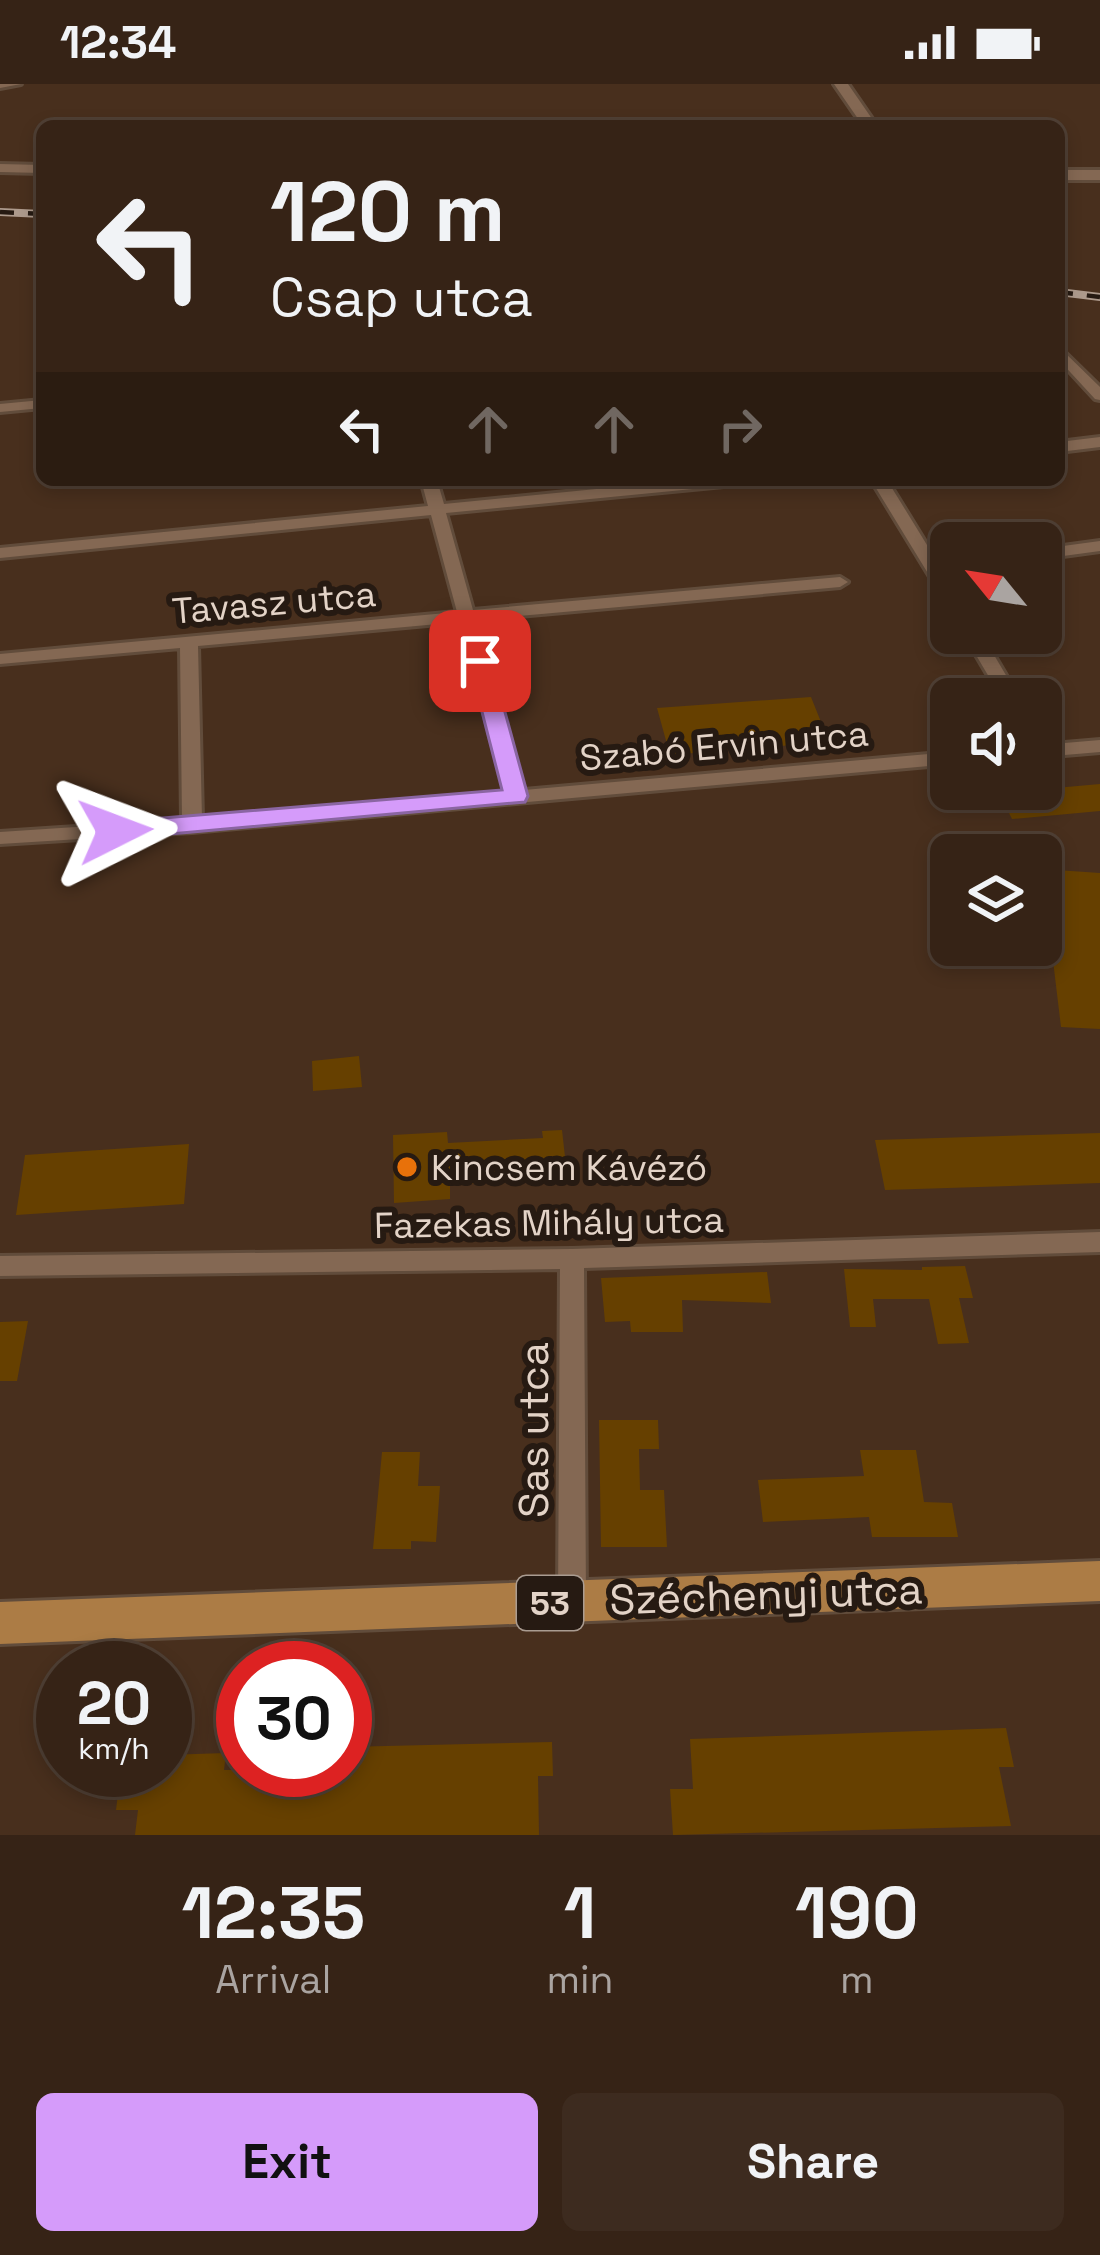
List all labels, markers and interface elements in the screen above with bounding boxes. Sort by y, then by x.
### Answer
text: 12:34 [60,14,176,71]
text: 120 m [270,158,505,266]
icon: left [72,168,228,324]
text: Csap utca [270,263,533,332]
icon: left [329,396,395,462]
icon: ahead [455,396,521,462]
icon: ahead [581,396,647,462]
icon: right [707,396,773,462]
north arrow [930,522,1062,654]
map controls [930,522,1062,966]
street label: Tavasz utca [170,571,378,635]
pin [429,610,531,712]
icon: arrive [447,628,513,694]
button: sound [930,678,1062,810]
street label: Szabó Ervin utca [578,710,870,782]
position arrow [52,768,178,894]
button: layers [930,834,1062,966]
place label: Kincsem Kávézó [431,1145,707,1191]
marker: Kincsem Kávézó [394,1154,420,1180]
street label: Fazekas Mihály utca [374,1197,724,1249]
street label: Sas utca [507,1342,560,1518]
street label: Széchenyi utca [609,1563,923,1626]
road number: 53 [517,1576,583,1630]
speed limit sign: 30 [216,1641,372,1797]
text: 20 [77,1665,151,1742]
text: km/h [78,1729,150,1768]
text: 12:35 [181,1867,365,1959]
text: 1 [564,1867,596,1959]
text: 190 [795,1867,919,1959]
text: Arrival [215,1955,331,2004]
text: min [547,1955,614,2004]
text: m [840,1955,874,2004]
button: Exit [36,2093,538,2231]
button: Share [562,2093,1064,2231]

